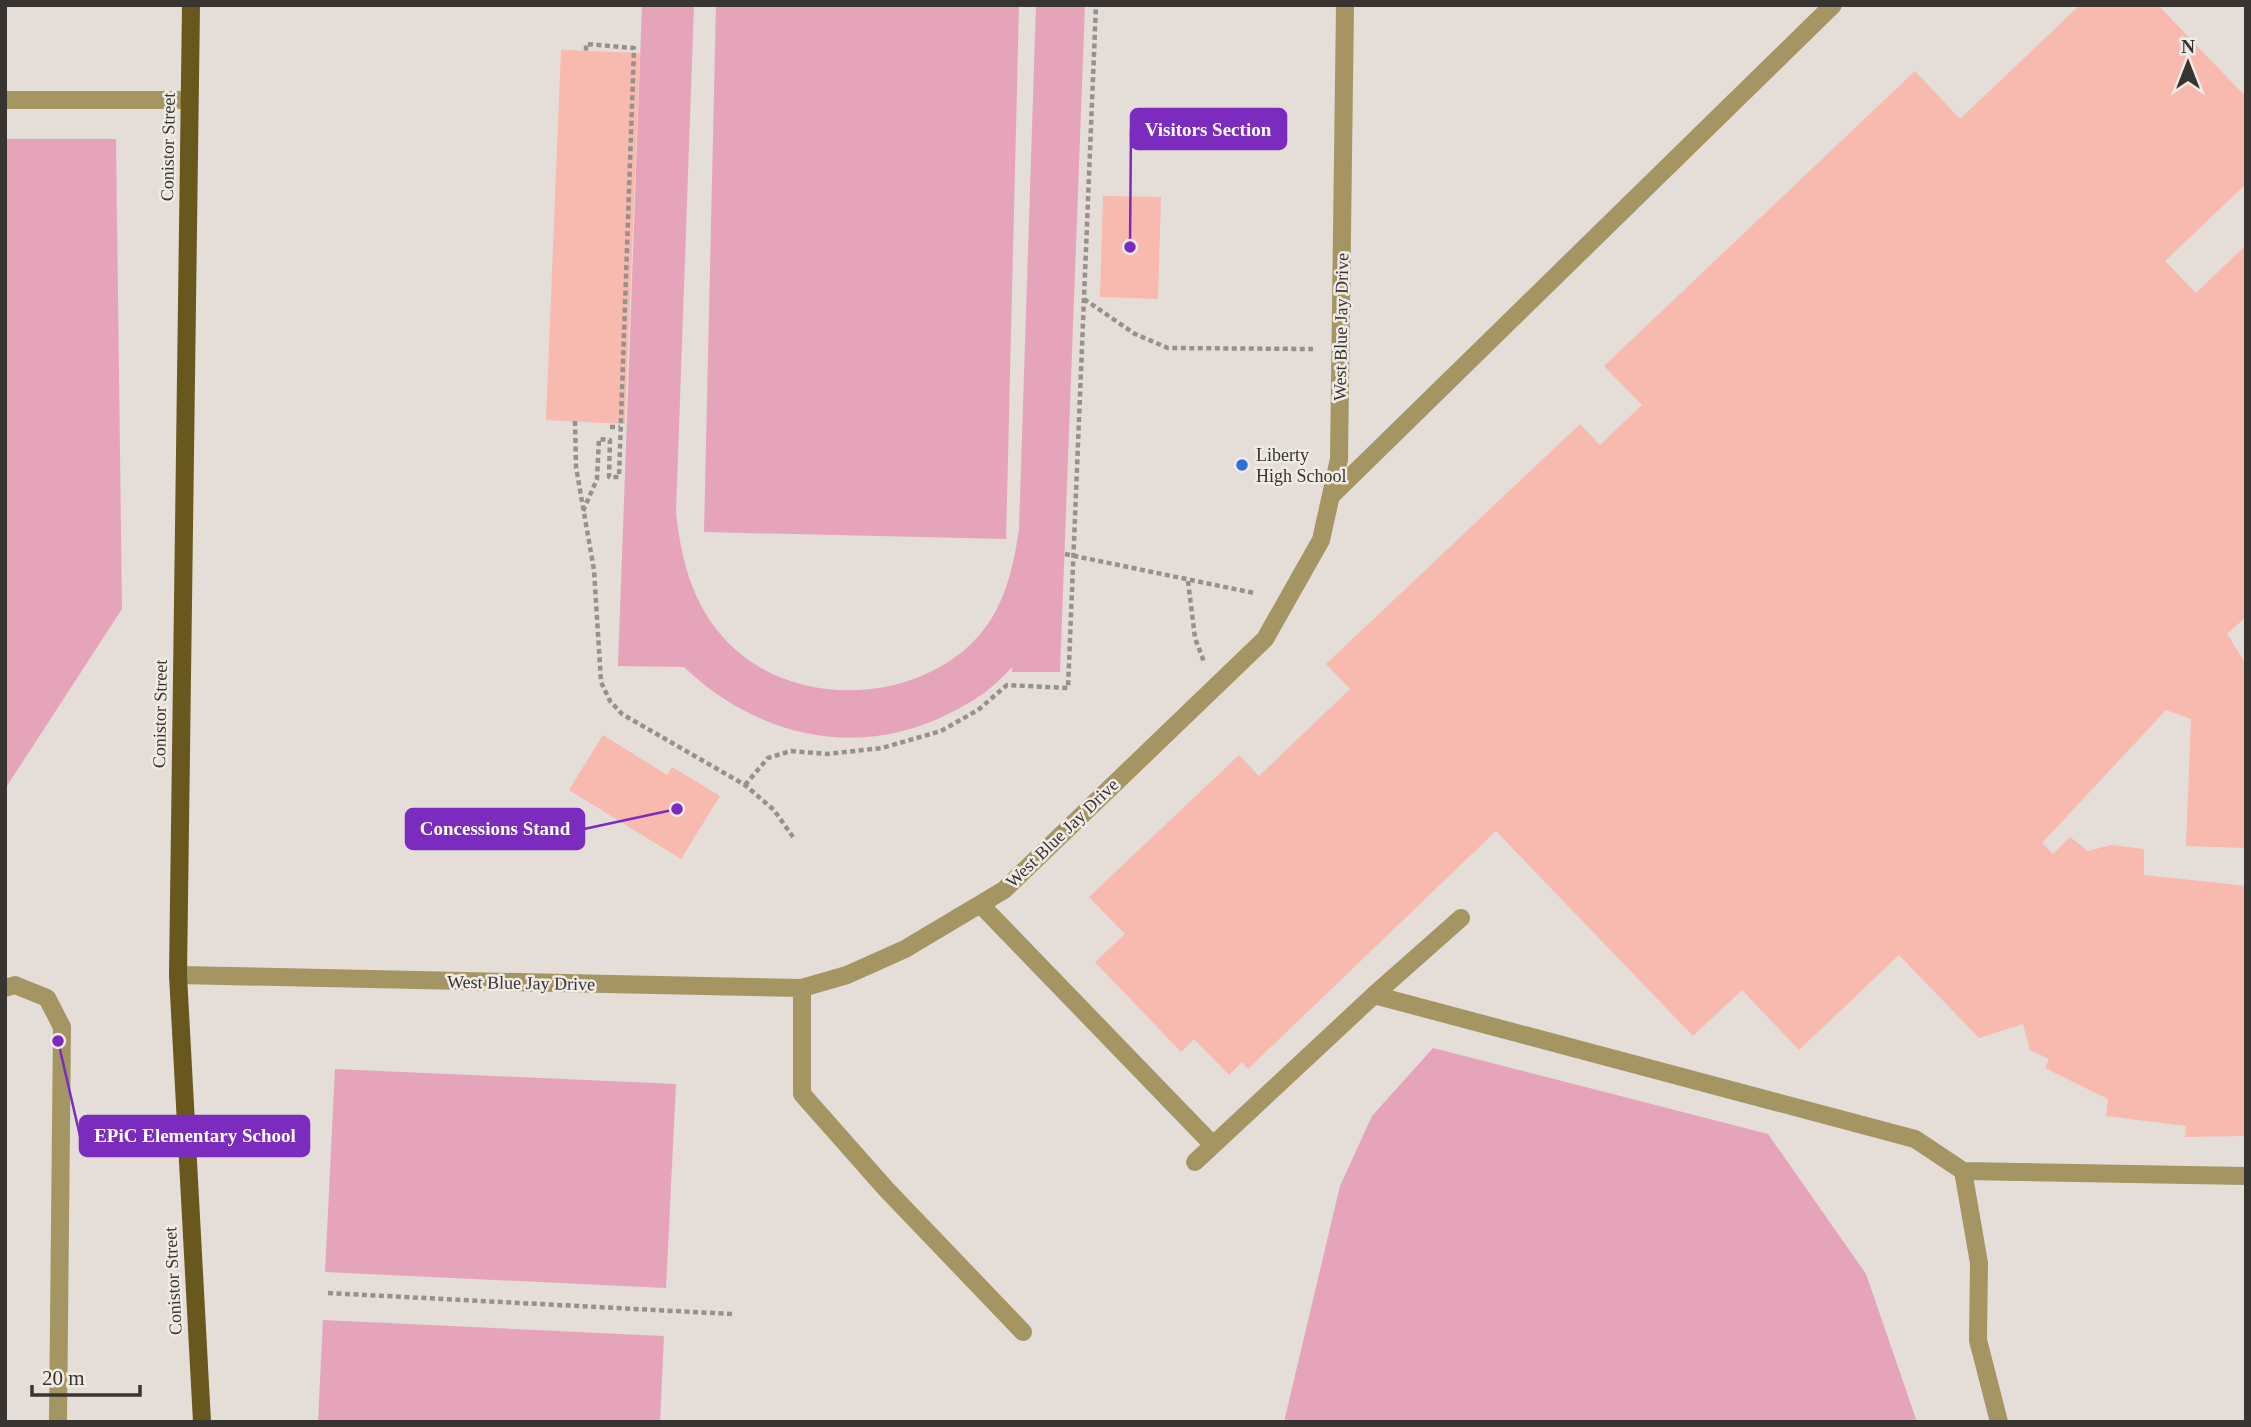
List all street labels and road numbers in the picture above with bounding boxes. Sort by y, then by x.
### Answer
street label: Conistor Street [157,93,179,201]
street label: West Blue Jay Drive [1330,253,1352,401]
street label: Conistor Street [149,660,171,768]
street label: West Blue Jay Drive [1002,774,1122,892]
street label: West Blue Jay Drive [447,972,595,994]
street label: Conistor Street [160,1226,186,1336]

